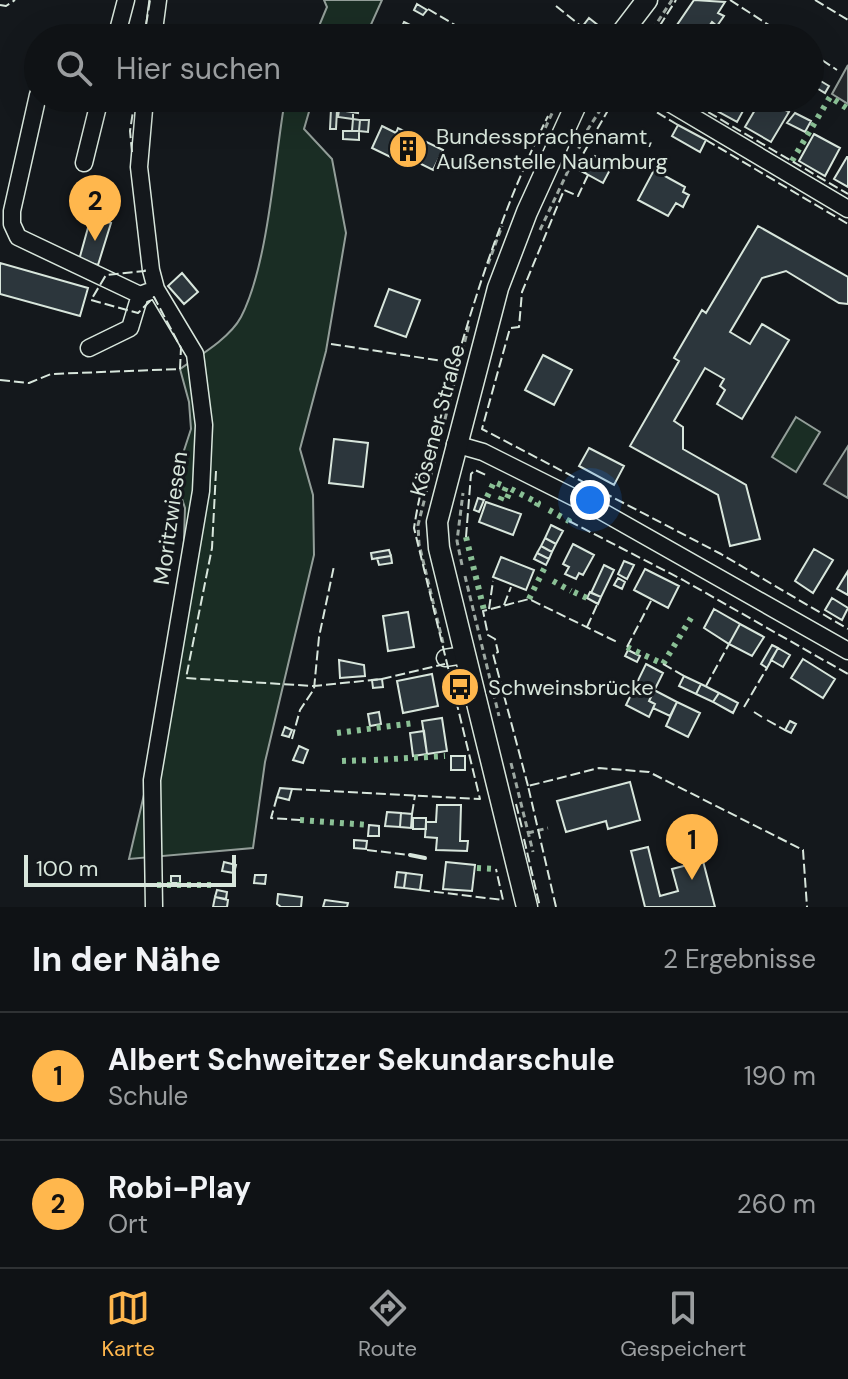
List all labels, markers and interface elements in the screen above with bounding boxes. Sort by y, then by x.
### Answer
search box [24,24,824,112]
icon: search [52,46,96,90]
text: Hier suchen [116,49,281,88]
place label: Bundessprachenamt, Außenstelle Naumburg [436,122,668,176]
building icon: Bundessprachenamt, Außenstelle Naumburg [387,128,429,170]
pin: 2 [69,175,121,241]
street label: Kösener Straße [403,341,472,499]
street label: Moritzwiesen [147,450,194,587]
your location [570,480,610,520]
bus stop icon: Schweinsbrücke [439,666,481,708]
place label: Schweinsbrücke [488,673,654,702]
pin: 1 [666,814,718,880]
scale bar [24,851,236,887]
text: 100 m [36,854,98,883]
text: In der Nähe [32,937,221,982]
text: 2 Ergebnisse [663,942,816,976]
text: Albert Schweitzer Sekundarschule [108,1040,615,1079]
text: 1 [53,1059,63,1093]
text: 190 m [744,1059,816,1093]
text: Schule [108,1079,188,1113]
text: Robi-Play [108,1168,251,1207]
text: 2 [50,1187,66,1221]
text: 260 m [737,1187,816,1221]
text: Ort [108,1207,148,1241]
tab: Karte [102,1286,155,1363]
tab: Route [358,1286,417,1363]
tab: Gespeichert [620,1286,746,1363]

